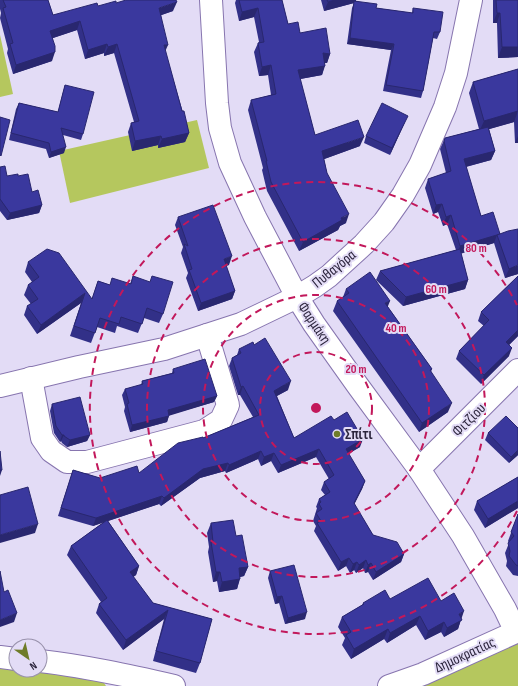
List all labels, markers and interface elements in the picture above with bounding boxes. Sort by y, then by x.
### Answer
text: 80 m [465,241,487,256]
street label: Πυθαγόρα [308,245,360,292]
text: 60 m [425,282,447,297]
street label: Φαρμάκη [293,298,335,348]
text: 40 m [385,321,407,336]
text: 20 m [346,362,366,377]
street label: Φιτζίου [448,399,490,441]
centre of rings [309,401,323,415]
place label: Σπίτι [345,425,373,444]
marker: Σπίτι [332,429,342,439]
street label: Δημοκρατίας [431,633,499,677]
north arrow [8,638,48,678]
text: N [27,659,39,673]

